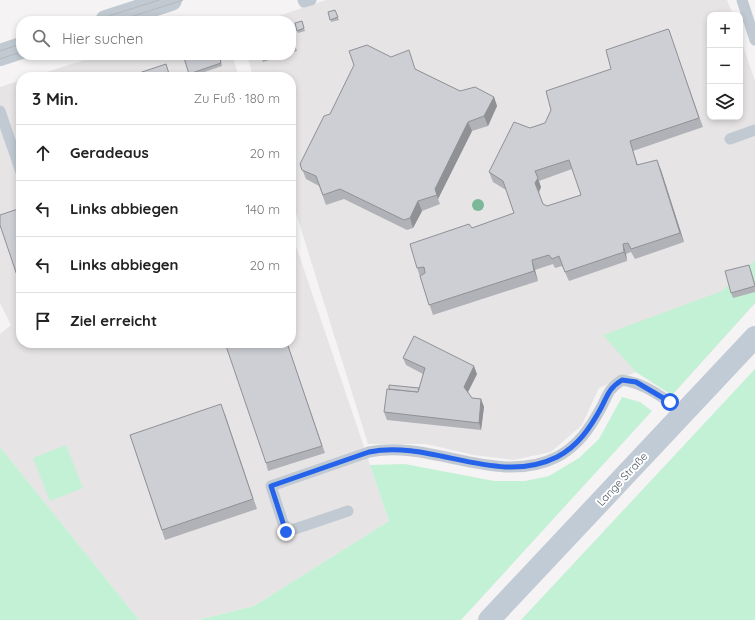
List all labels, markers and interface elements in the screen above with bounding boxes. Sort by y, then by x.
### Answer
map controls [707,12,743,120]
button: + [707,12,743,48]
search box [16,16,296,60]
icon: search [30,27,52,49]
text: Hier suchen [62,29,143,48]
button: − [707,48,743,84]
button: layers [707,84,743,120]
text: 3 Min. [32,88,78,109]
text: Zu Fuß · 180 m [194,90,280,106]
icon: ahead [32,142,54,164]
text: Geradeaus [70,143,149,162]
text: 20 m [250,145,280,161]
icon: left [32,198,54,220]
text: Links abbiegen [70,199,178,218]
text: 140 m [245,201,280,217]
icon: left [32,254,54,276]
text: Links abbiegen [70,255,178,274]
text: 20 m [250,257,280,273]
icon: arrive [32,310,54,332]
text: Ziel erreicht [70,311,157,330]
route start [661,393,679,411]
street label: Lange Straße [594,449,650,509]
route end [277,523,295,541]

